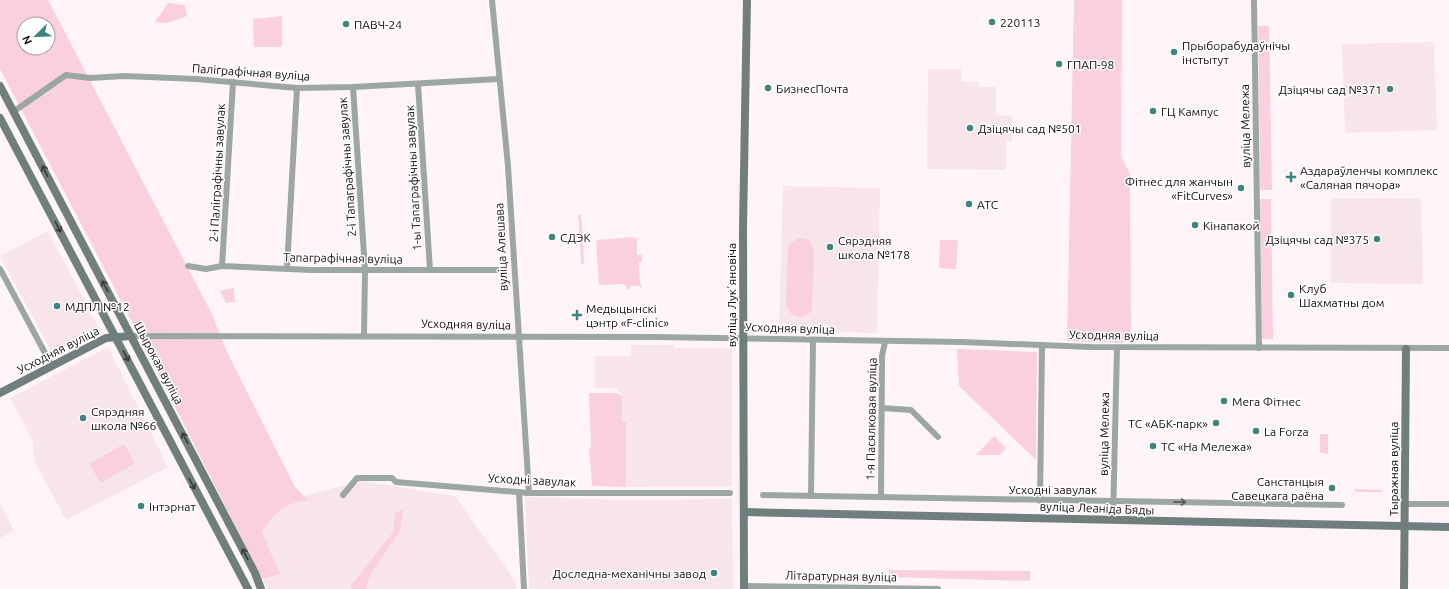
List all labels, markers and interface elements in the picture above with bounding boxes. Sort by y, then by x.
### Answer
north arrow [16,16,56,56]
place label: 220113 [1000,16,1041,29]
marker: 220113 [987,17,997,27]
place label: ПАВЧ-24 [354,18,402,31]
marker: ПАВЧ-24 [341,19,351,29]
text: N [20,34,34,46]
place label: Прыборабудаўнічы інстытут [1182,39,1290,66]
marker: Прыборабудаўнічы інстытут [1169,47,1179,57]
place label: ГПАП-98 [1067,58,1115,71]
marker: ГПАП-98 [1054,59,1064,69]
street label: Паліграфічная вуліца [191,61,311,83]
place label: БизнесПочта [776,82,849,95]
marker: БизнесПочта [763,83,773,93]
place label: Дзіцячы сад №371 [1279,83,1382,96]
street label: вуліца Мележа [1238,84,1252,168]
marker: Дзіцячы сад №371 [1385,84,1395,94]
street label: 2-і Тапаграфічны завулак [336,97,358,237]
street label: 2-і Паліграфічны завулак [207,103,227,243]
street label: 1-ы Тапаграфічны завулак [403,105,423,251]
place label: ГЦ Кампус [1161,105,1219,118]
marker: ГЦ Кампус [1148,106,1158,116]
place label: Дзіцячы сад №501 [978,122,1081,135]
marker: Дзіцячы сад №501 [965,123,975,133]
place label: Аздараўленчы комплекс «Саляная пячора» [1300,164,1438,191]
one-way arrow [40,165,48,177]
marker: Аздараўленчы комплекс «Саляная пячора» [1285,171,1297,183]
place label: Фітнес для жанчын «FitCurves» [1125,175,1233,202]
marker: Фітнес для жанчын «FitCurves» [1236,183,1246,193]
place label: АТС [977,198,999,211]
marker: АТС [964,199,974,209]
street label: вуліца Алешава [492,202,510,292]
place label: Кінапакой [1203,219,1260,232]
marker: Кінапакой [1190,220,1200,230]
one-way arrow [55,221,62,233]
place label: СДЭК [560,231,591,244]
marker: СДЭК [547,232,557,242]
place label: Дзіцячы сад №375 [1266,233,1369,246]
place label: Сярэдняя школа №178 [838,234,910,261]
marker: Дзіцячы сад №375 [1372,234,1382,244]
marker: Сярэдняя школа №178 [825,242,835,252]
street label: вуліца Лукʼяновіча [725,243,738,347]
street label: Тапаграфічная вуліца [283,250,403,266]
one-way arrow [100,281,108,293]
place label: Клуб Шахматны дом [1299,282,1385,309]
marker: Клуб Шахматны дом [1286,290,1296,300]
place label: МДПЛ №12 [65,300,130,313]
marker: МДПЛ №12 [52,301,62,311]
place label: Медыцынскі цэнтр «F-clinic» [586,302,669,329]
marker: Медыцынскі цэнтр «F-clinic» [571,309,583,321]
street label: Усходняя вуліца [421,317,511,331]
street label: Шырокая вуліца [132,320,186,406]
street label: Усходняя вуліца [745,320,835,336]
street label: Усходняя вуліца [15,324,101,376]
street label: Усходняя вуліца [1069,328,1159,342]
one-way arrow [123,350,130,362]
street label: 1-я Пасялковая вуліца [863,357,879,481]
street label: вуліца Мележа [1097,392,1111,476]
place label: Мега Фітнес [1232,395,1301,408]
marker: Мега Фітнес [1219,396,1229,406]
place label: Сярэдняя школа №66 [91,405,157,432]
marker: Сярэдняя школа №66 [78,413,88,423]
place label: ТС «АБК-парк» [1128,417,1208,430]
marker: ТС «АБК-парк» [1211,418,1221,428]
street label: Тыражная вуліца [1387,422,1400,516]
place label: La Forza [1264,425,1309,438]
marker: La Forza [1251,426,1261,436]
one-way arrow [181,433,188,445]
place label: ТС «На Мележа» [1161,440,1252,453]
marker: ТС «На Мележа» [1148,441,1158,451]
street label: Усходні завулак [488,471,576,489]
place label: Санстанцыя Савецкага раёна [1231,475,1324,502]
one-way arrow [189,478,197,490]
street label: Усходні завулак [1009,483,1097,496]
marker: Санстанцыя Савецкага раёна [1327,483,1337,493]
one-way arrow [1173,498,1186,506]
place label: Інтэрнат [149,500,196,513]
street label: вуліца Леаніда Бяды [1039,500,1155,516]
marker: Інтэрнат [136,501,146,511]
one-way arrow [241,548,249,560]
place label: Доследна-механічны завод [552,567,706,580]
marker: Доследна-механічны завод [709,568,719,578]
street label: Літаратурная вуліца [785,569,897,583]

